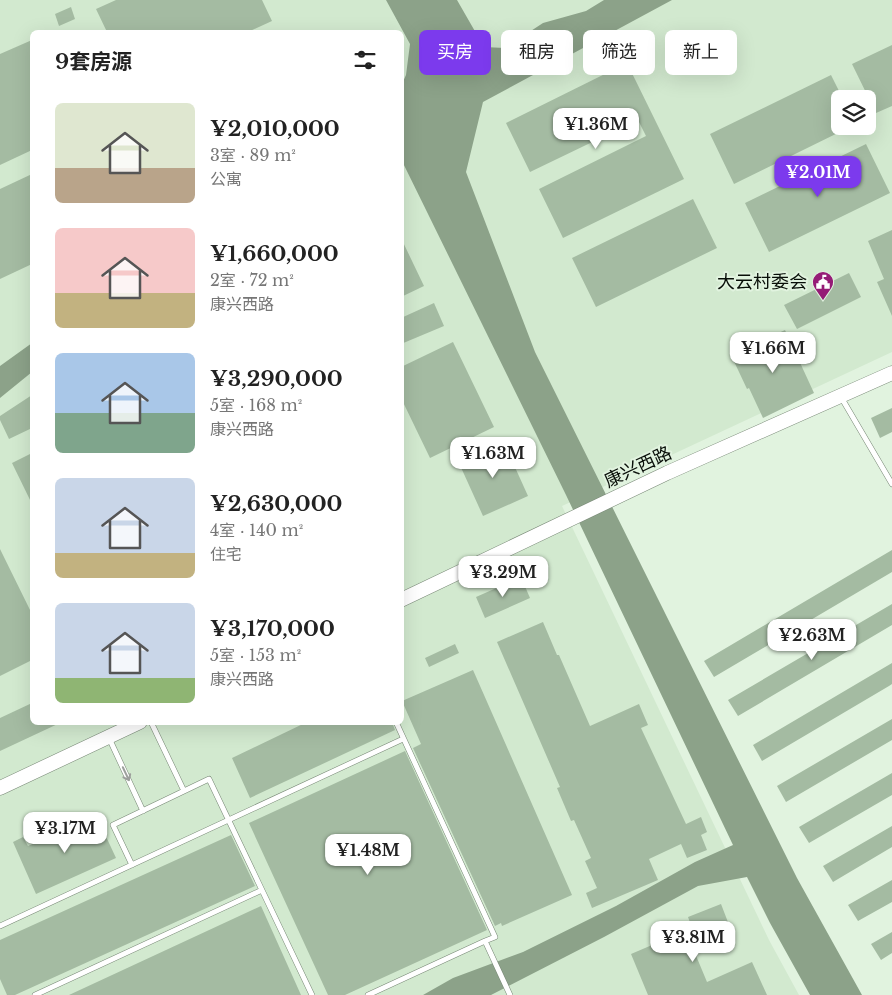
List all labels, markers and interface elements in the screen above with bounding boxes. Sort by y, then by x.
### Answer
chip: 买房 [419,30,491,75]
chip: 租房 [501,30,573,75]
chip: 筛选 [583,30,655,75]
chip: 新上 [665,30,737,75]
icon: filters [351,46,379,74]
text: 9套房源 [55,49,132,75]
map controls [831,90,876,135]
button: layers [831,90,876,135]
pin: ¥1.36M [555,108,637,150]
text: ¥1.36M [564,114,628,134]
text: ¥2,010,000 [210,116,340,142]
icon: home [95,123,155,183]
text: 3室 · 89 m² [210,145,296,165]
pin: ¥2.01M [777,156,859,198]
text: ¥2.01M [785,162,851,182]
text: 公寓 [210,169,242,189]
text: ¥1,660,000 [210,241,339,267]
icon: home [95,248,155,308]
text: 2室 · 72 m² [210,270,294,290]
public building icon: 大云村委会 [811,270,835,301]
place label: 大云村委会 [717,271,807,293]
text: 康兴西路 [210,294,274,314]
pin: ¥1.66M [732,332,814,374]
text: ¥1.66M [741,338,805,358]
text: ¥3,290,000 [210,366,343,392]
icon: home [95,373,155,433]
text: 5室 · 168 m² [210,395,302,415]
text: 康兴西路 [210,419,274,439]
pin: ¥1.63M [452,436,534,479]
street label: 康兴西路 [601,442,675,492]
text: ¥1.63M [461,443,525,463]
text: ¥2,630,000 [210,491,342,517]
icon: home [95,498,155,558]
text: 4室 · 140 m² [210,520,303,540]
text: 住宅 [210,544,242,564]
pin: ¥3.29M [462,556,544,598]
text: ¥3.29M [469,562,537,582]
text: ¥3,170,000 [210,616,335,642]
pin: ¥2.63M [771,618,853,661]
icon: home [95,623,155,683]
text: ¥2.63M [778,625,846,645]
text: 5室 · 153 m² [210,645,301,665]
text: 康兴西路 [210,669,274,689]
one-way arrow [122,766,131,781]
pin: ¥3.17M [24,812,106,854]
text: ¥3.17M [34,818,96,838]
pin: ¥1.48M [327,834,409,876]
text: ¥1.48M [336,840,400,860]
pin: ¥3.81M [652,920,734,963]
text: ¥3.81M [661,927,725,947]

